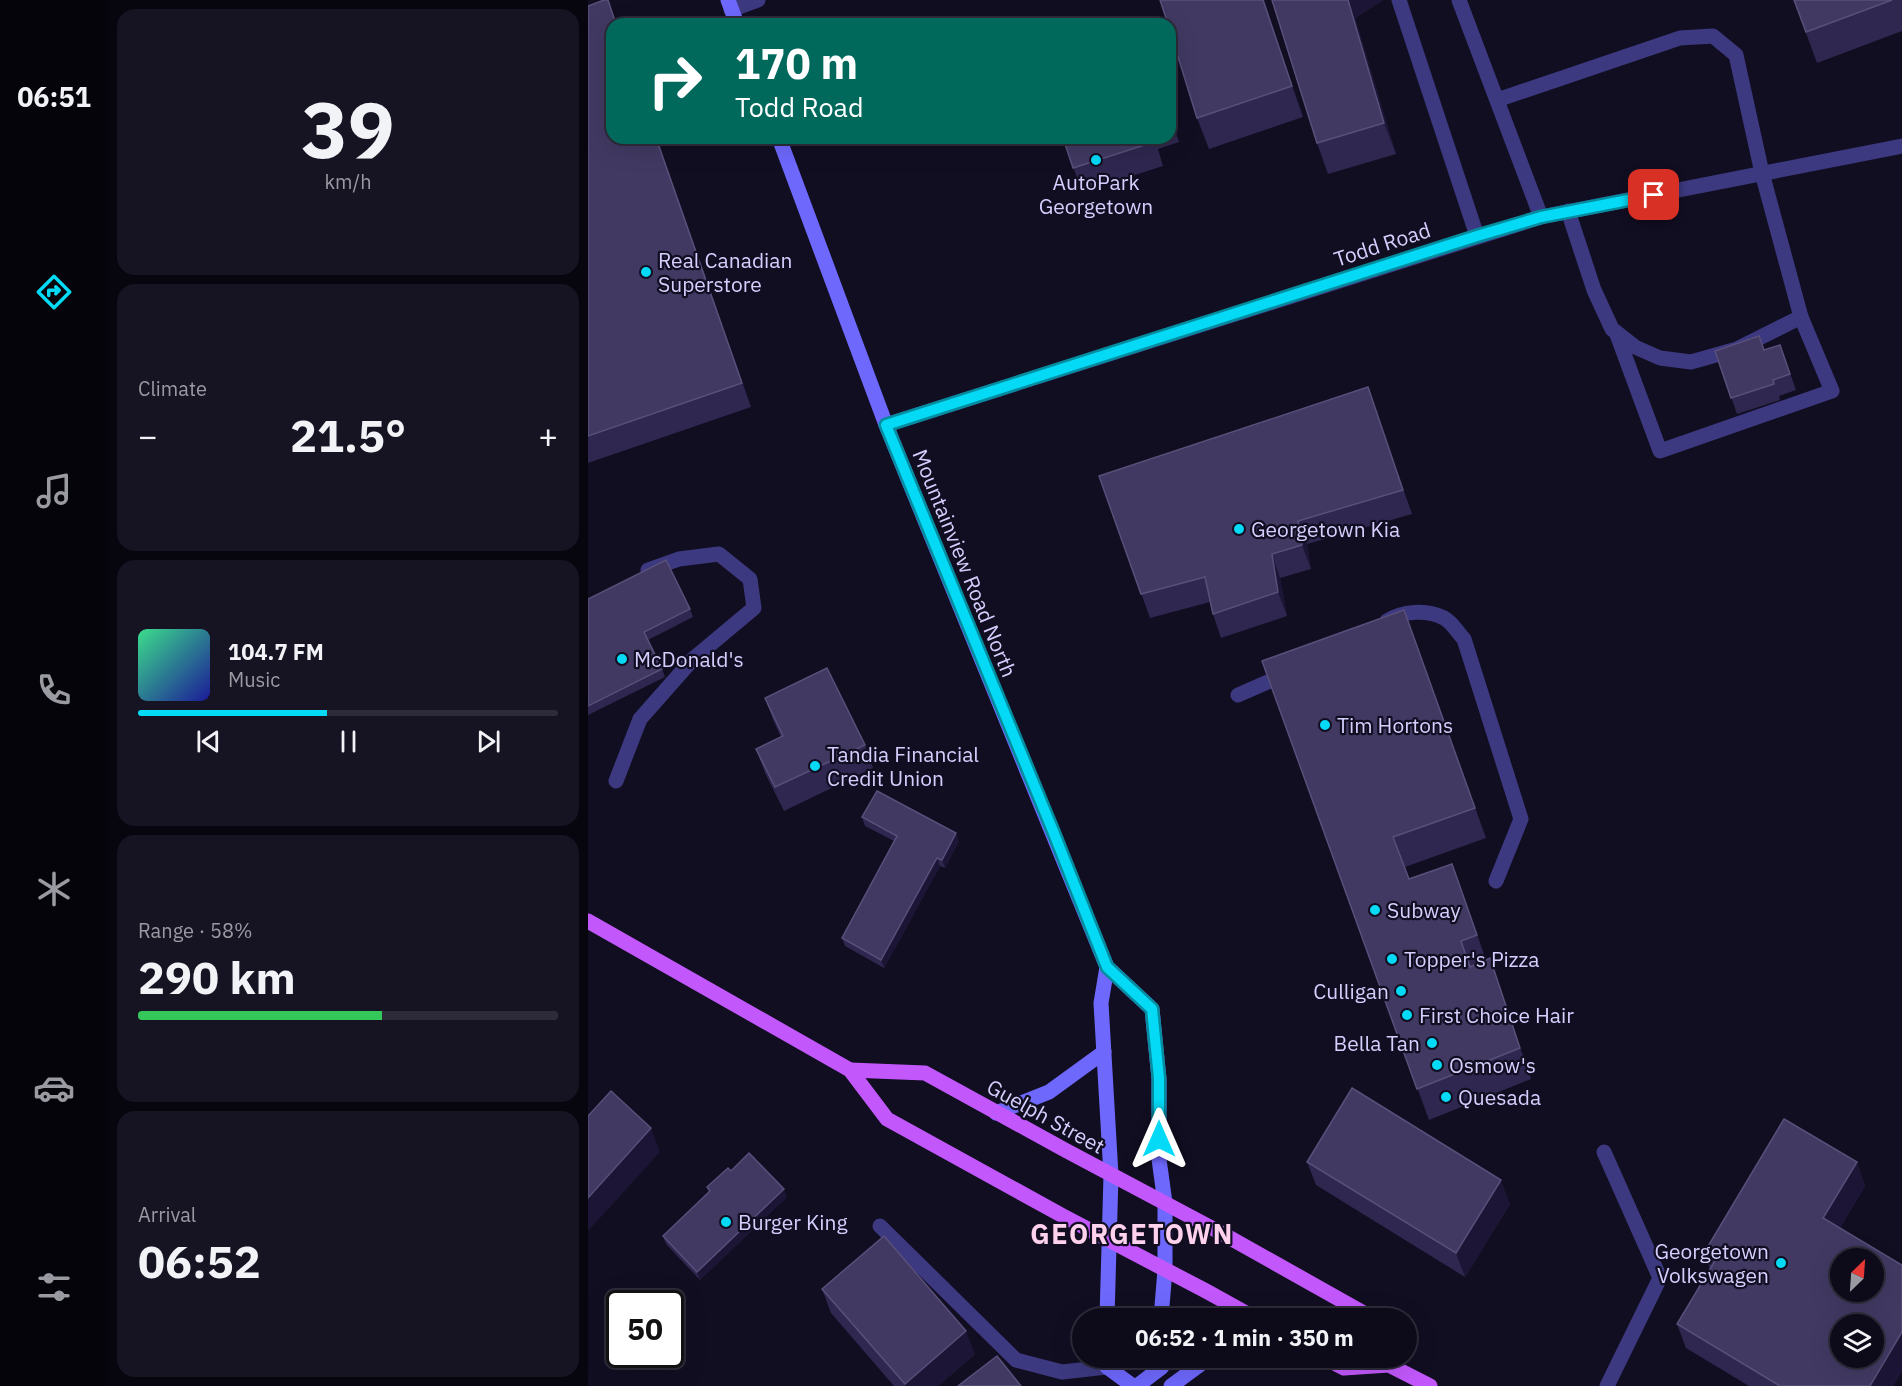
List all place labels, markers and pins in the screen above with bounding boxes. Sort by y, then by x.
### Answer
marker: AutoPark Georgetown [1089,153,1103,167]
place label: AutoPark Georgetown [1039,168,1153,220]
pin [1628,169,1679,220]
place label: Real Canadian Superstore [658,246,793,298]
marker: Real Canadian Superstore [639,265,653,279]
place label: Georgetown Kia [1251,515,1400,543]
marker: Georgetown Kia [1232,522,1246,536]
place label: McDonald's [634,645,744,673]
marker: McDonald's [615,652,629,666]
place label: Tim Hortons [1337,711,1453,739]
marker: Tim Hortons [1318,718,1332,732]
place label: Tandia Financial Credit Union [827,740,979,792]
marker: Tandia Financial Credit Union [808,759,822,773]
place label: Subway [1387,896,1461,924]
marker: Subway [1368,903,1382,917]
place label: Topper's Pizza [1404,945,1540,973]
marker: Topper's Pizza [1385,952,1399,966]
place label: Culligan [1313,977,1389,1005]
marker: Culligan [1394,984,1408,998]
place label: First Choice Hair [1419,1001,1574,1029]
marker: First Choice Hair [1400,1008,1414,1022]
place label: Bella Tan [1334,1029,1420,1057]
marker: Bella Tan [1425,1036,1439,1050]
place label: Osmow's [1449,1051,1536,1079]
marker: Osmow's [1430,1058,1444,1072]
place label: Quesada [1458,1083,1541,1111]
marker: Quesada [1439,1090,1453,1104]
place label: Burger King [738,1208,848,1236]
marker: Burger King [719,1215,733,1229]
place label: Georgetown Volkswagen [1654,1237,1769,1289]
marker: Georgetown Volkswagen [1774,1256,1788,1270]

